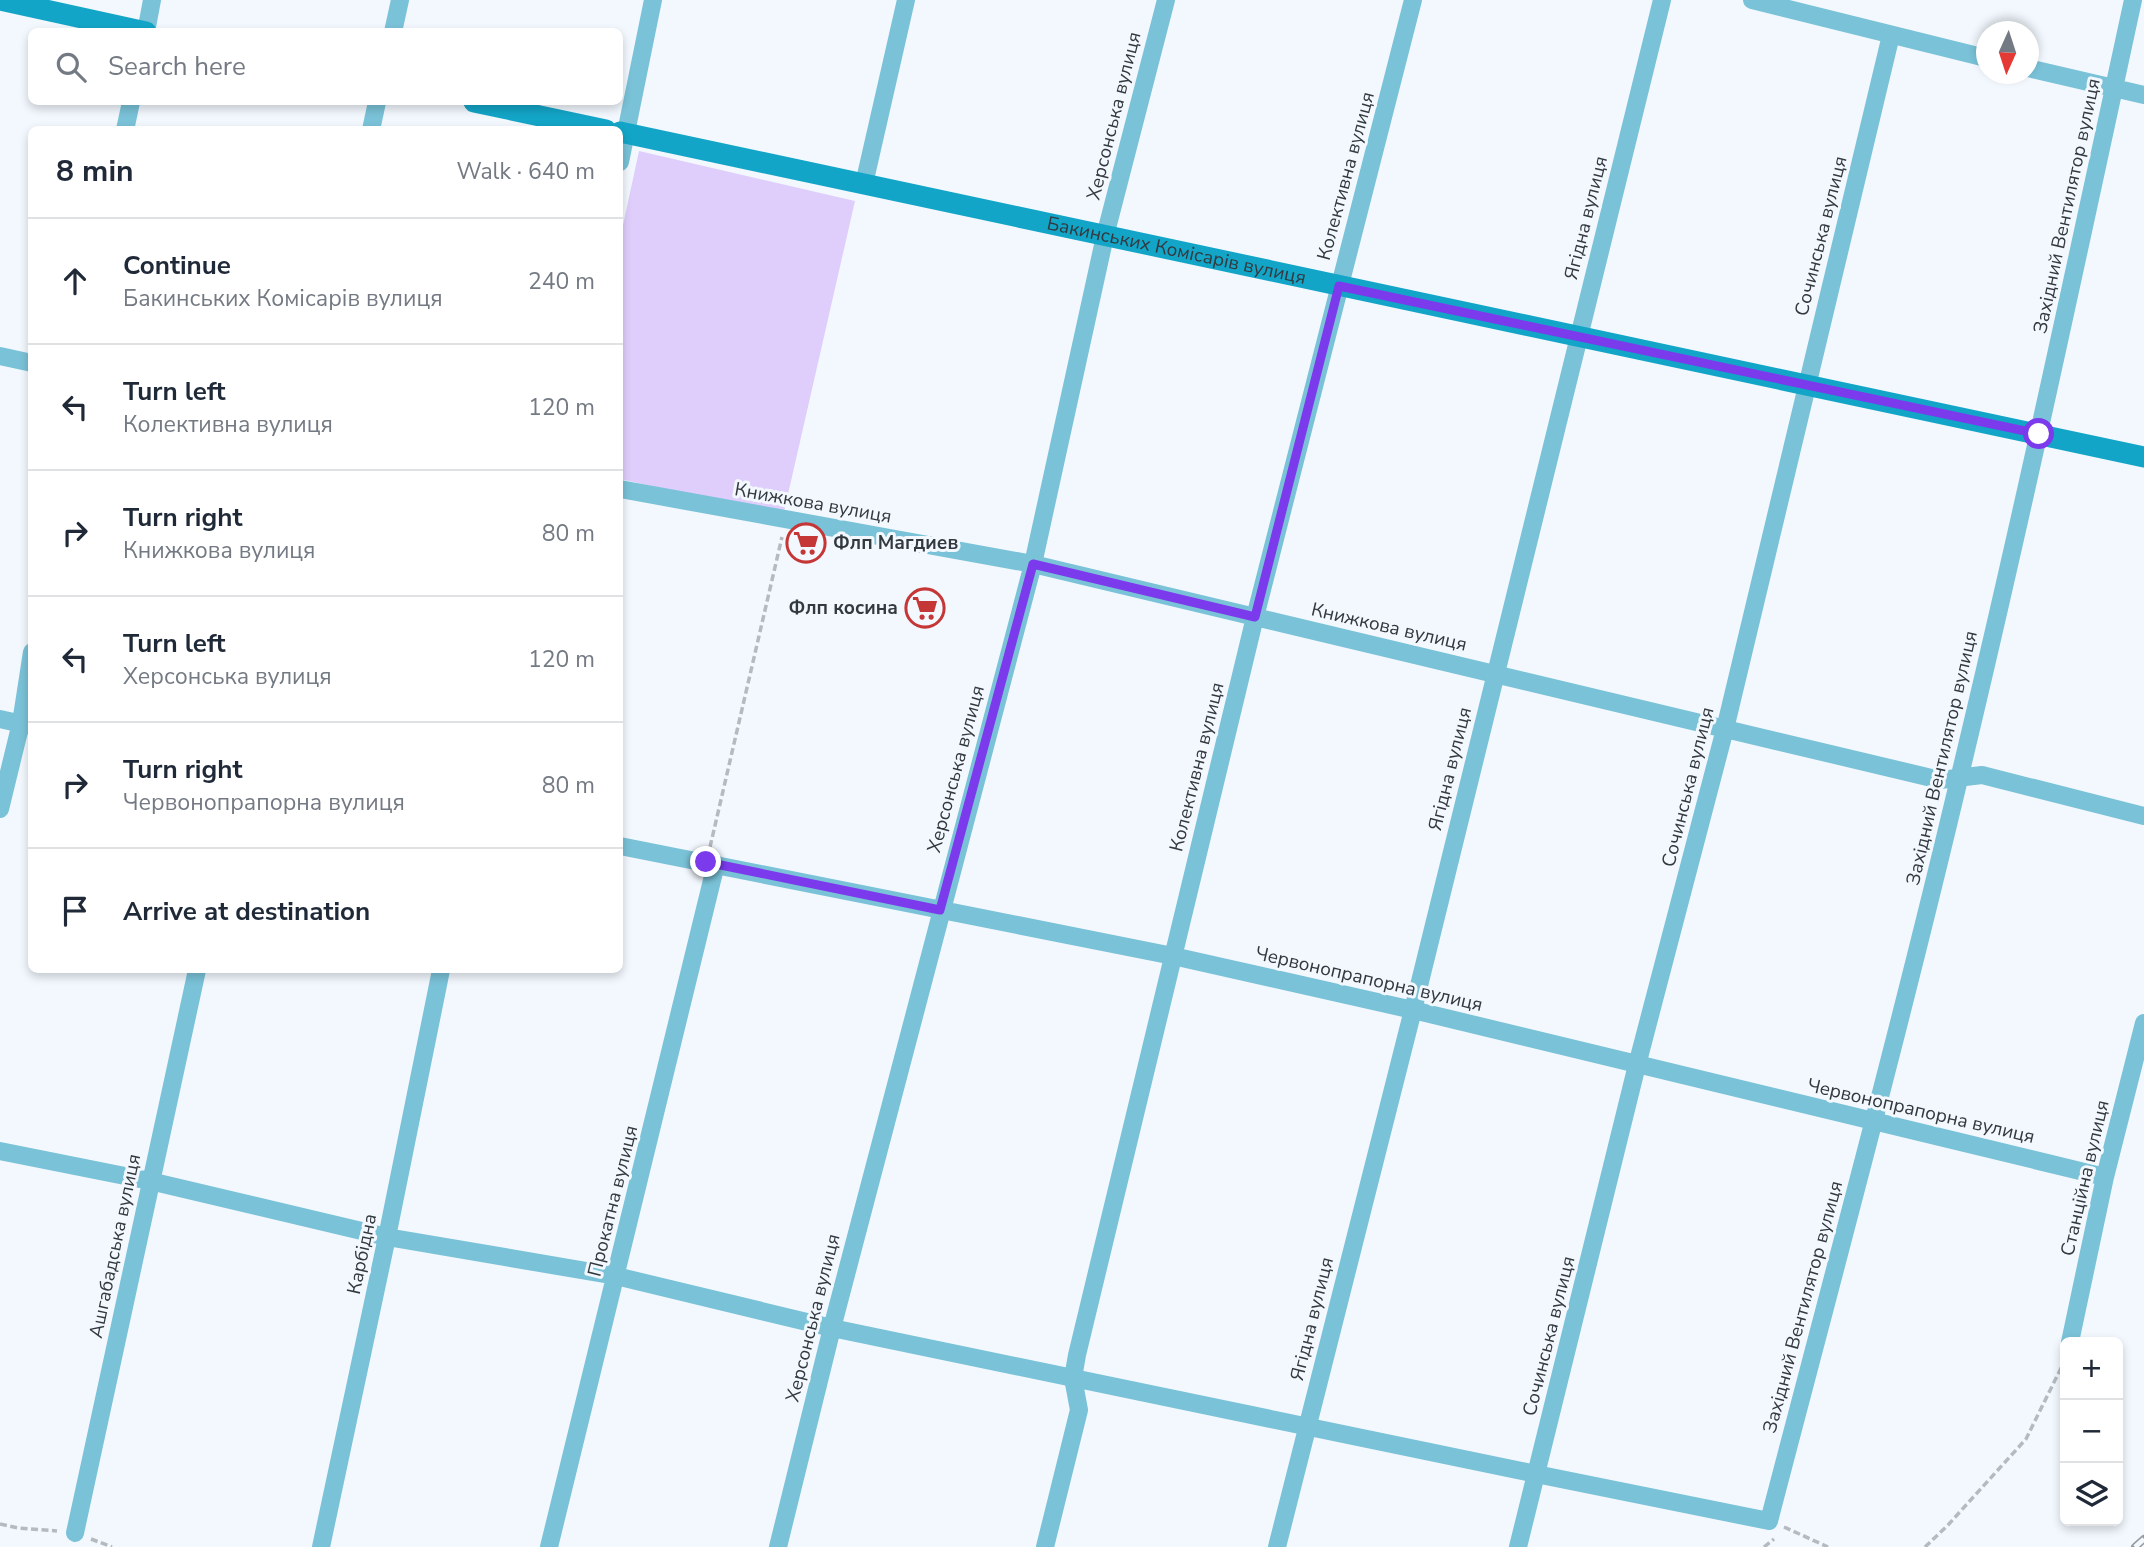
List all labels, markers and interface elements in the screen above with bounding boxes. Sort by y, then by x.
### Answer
north arrow [1976,21,2039,84]
search box [28,28,623,105]
street label: Херсонська вулиця [1081,29,1147,203]
icon: search [52,48,90,86]
text: Search here [108,49,246,84]
street label: Західний Вентилятор вулиця [2027,76,2107,336]
street label: Колективна вулиця [1311,89,1381,263]
text: 8 min [56,151,134,192]
street label: Ягідна вулиця [1558,153,1614,283]
street label: Сочинська вулиця [1789,153,1853,319]
text: Walk · 640 m [456,156,595,187]
street label: Бакинських Комісарів вулиця [1045,210,1308,291]
text: Continue [123,248,231,283]
icon: ahead [56,262,94,300]
text: 240 m [528,266,595,297]
text: Бакинських Комісарів вулиця [123,283,443,314]
text: Turn left [123,374,226,409]
icon: left [56,388,94,426]
text: 120 m [528,392,595,423]
text: Колективна вулиця [123,409,333,440]
route start [2023,418,2054,449]
street label: Книжкова вулиця [732,476,894,530]
text: Turn right [123,500,242,535]
icon: right [56,514,94,552]
text: 80 m [542,518,595,549]
supermarket icon: Флп Магдиев [785,522,827,564]
place label: Флп Магдиев [833,530,958,556]
text: Книжкова вулиця [123,535,315,566]
supermarket icon: Флп косина [904,587,946,629]
place label: Флп косина [788,595,898,621]
street label: Книжкова вулиця [1309,596,1469,658]
text: Turn left [123,626,226,661]
street label: Західний Вентилятор вулиця [1900,628,1984,888]
icon: left [56,640,94,678]
text: 120 m [528,644,595,675]
text: Херсонська вулиця [123,661,332,692]
street label: Колективна вулиця [1163,680,1231,854]
street label: Херсонська вулиця [921,682,991,856]
street label: Ягідна вулиця [1422,704,1478,834]
street label: Сочинська вулиця [1656,704,1720,870]
text: Turn right [123,752,242,787]
icon: right [56,766,94,804]
text: 80 m [542,770,595,801]
text: Червонопрапорна вулиця [123,787,405,818]
route end [690,846,721,877]
icon: arrive [56,892,94,930]
text: Arrive at destination [123,894,370,929]
street label: Червонопрапорна вулиця [1253,940,1485,1018]
street label: Червонопрапорна вулиця [1805,1072,2037,1150]
street label: Станційна вулиця [2054,1097,2116,1259]
street label: Прокатна вулиця [582,1123,644,1279]
street label: Ашгабадська вулиця [83,1152,147,1340]
street label: Західний Вентилятор вулиця [1757,1178,1849,1436]
street label: Карбідна [341,1211,383,1297]
street label: Херсонська вулиця [780,1231,846,1405]
street label: Сочинська вулиця [1517,1253,1581,1419]
street label: Ягідна вулиця [1284,1254,1340,1384]
map controls [2060,1337,2123,1526]
button: + [2060,1337,2123,1400]
button: − [2060,1400,2123,1463]
button: layers [2060,1463,2123,1526]

